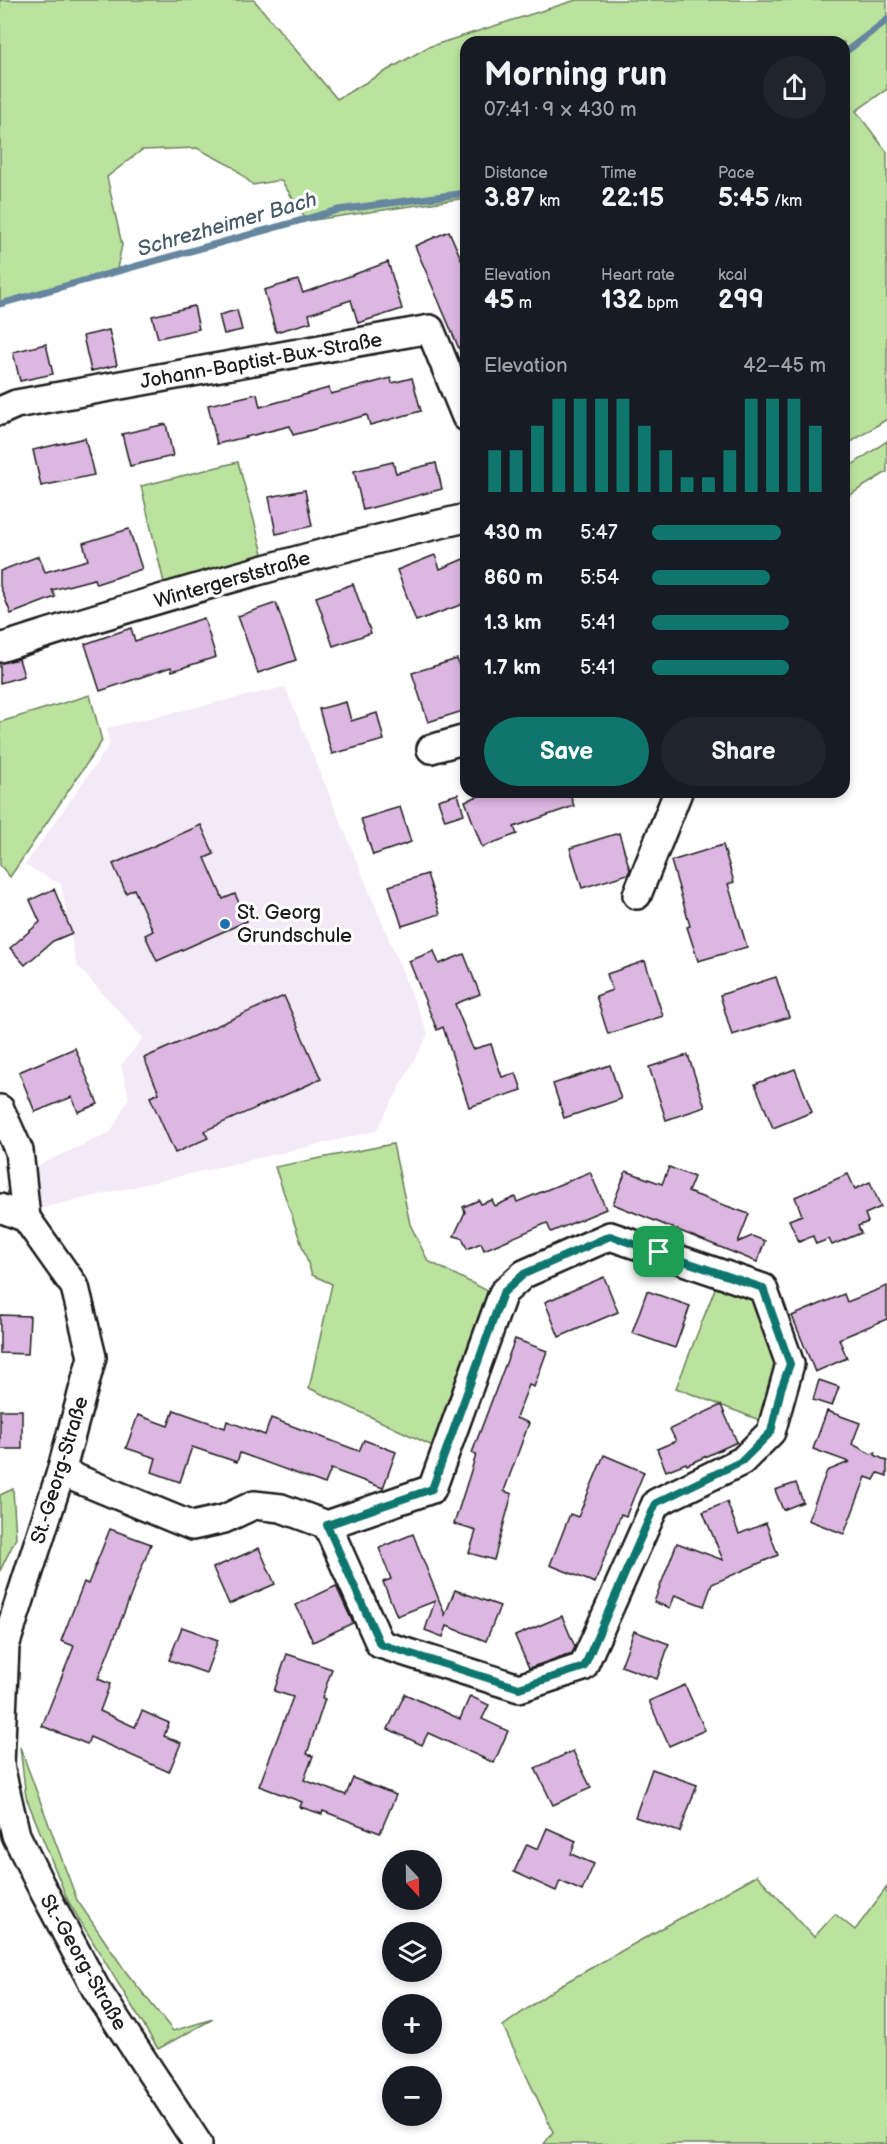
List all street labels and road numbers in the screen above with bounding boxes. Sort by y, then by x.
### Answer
street label: Johann-Baptist-Bux-Straße [138,328,384,394]
street label: Wintergerststraße [152,546,313,614]
street label: St.-Georg-Straße [26,1394,94,1547]
street label: St.-Georg-Straße [35,1890,132,2035]

